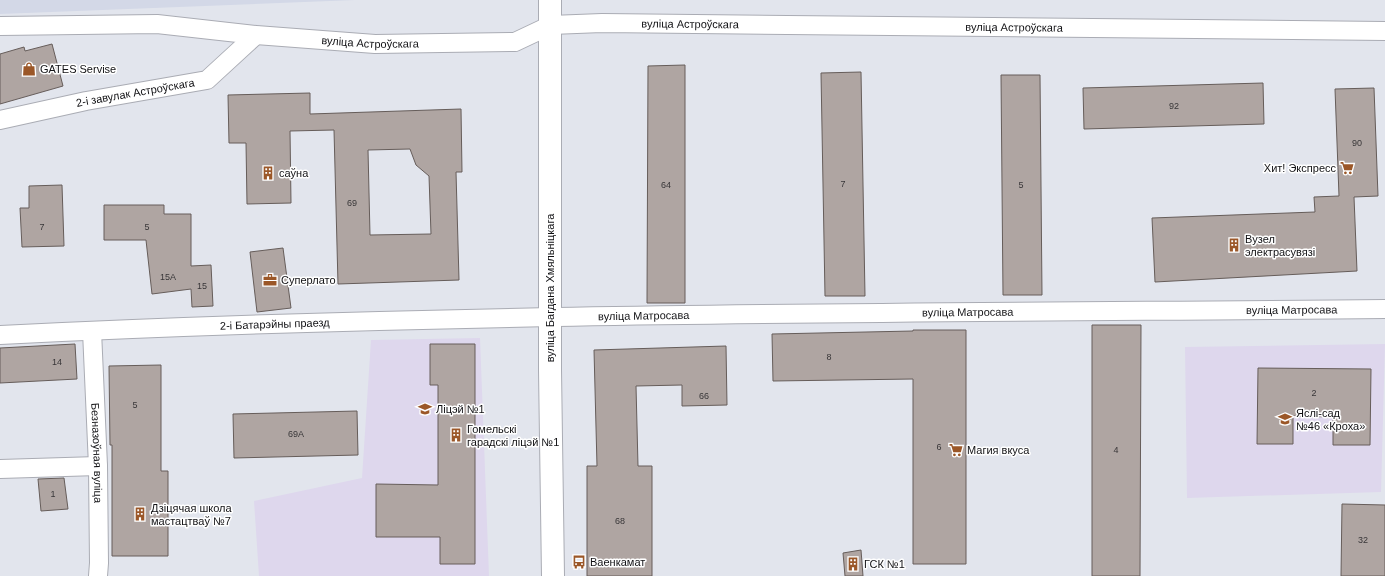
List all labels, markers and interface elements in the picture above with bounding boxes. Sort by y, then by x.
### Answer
street label: вуліца Астроўскага [641,17,740,30]
street label: вуліца Астроўскага [965,21,1064,34]
street label: вуліца Астроўскага [321,34,420,50]
shop icon: GATES Servise [21,61,37,77]
place label: GATES Servise [40,63,116,75]
street label: 2-і завулак Астроўскага [75,76,196,109]
house number: 92 [1169,101,1179,111]
house number: 90 [1352,138,1362,148]
supermarket icon: Хит! Экспресс [1339,160,1355,176]
place label: Хит! Экспресс [1264,162,1336,174]
building icon: саўна [260,165,276,181]
place label: саўна [279,167,309,179]
house number: 7 [840,179,846,189]
house number: 64 [661,180,671,190]
house number: 5 [1018,180,1024,190]
house number: 69 [347,198,357,208]
street label: вуліца Багдана Хмяльніцкага [544,213,556,362]
house number: 7 [39,222,45,232]
house number: 5 [144,222,150,232]
place label: Вузел электрасувязі [1245,233,1315,258]
building icon: Вузел электрасувязі [1226,237,1242,253]
house number: 15А [160,272,176,282]
office icon: Суперлато [262,272,278,288]
place label: Суперлато [281,274,336,286]
house number: 15 [197,281,207,291]
street label: вуліца Матросава [1246,303,1338,316]
street label: вуліца Матросава [922,306,1014,318]
street label: вуліца Матросава [598,309,690,322]
street label: 2-і Батарэйны праезд [220,316,330,332]
house number: 8 [826,352,832,362]
house number: 14 [52,357,62,367]
house number: 2 [1311,388,1317,398]
house number: 66 [699,391,709,401]
house number: 5 [132,400,138,410]
school or university icon: Ліцэй №1 [417,401,433,417]
street label: Безназоўная вуліца [89,403,104,504]
place label: Ліцэй №1 [436,403,485,415]
place label: Яслі-сад №46 «Кроха» [1296,407,1365,432]
school or university icon: Яслі-сад №46 «Кроха» [1277,411,1293,427]
place label: Гомельскі гарадскі ліцэй №1 [467,423,559,448]
building icon: Гомельскі гарадскі ліцэй №1 [448,427,464,443]
house number: 69А [288,429,304,439]
house number: 6 [936,442,942,452]
supermarket icon: Магия вкуса [948,442,964,458]
place label: Магия вкуса [967,444,1030,456]
house number: 4 [1113,445,1119,455]
house number: 1 [50,489,56,499]
place label: Дзіцячая школа мастацтваў №7 [151,502,232,527]
building icon: Дзіцячая школа мастацтваў №7 [132,506,148,522]
house number: 68 [615,516,625,526]
house number: 32 [1358,535,1368,545]
bus stop icon: Ваенкамат [571,554,587,570]
place label: Ваенкамат [590,556,645,568]
building icon: ГСК №1 [845,556,861,572]
place label: ГСК №1 [864,558,905,570]

